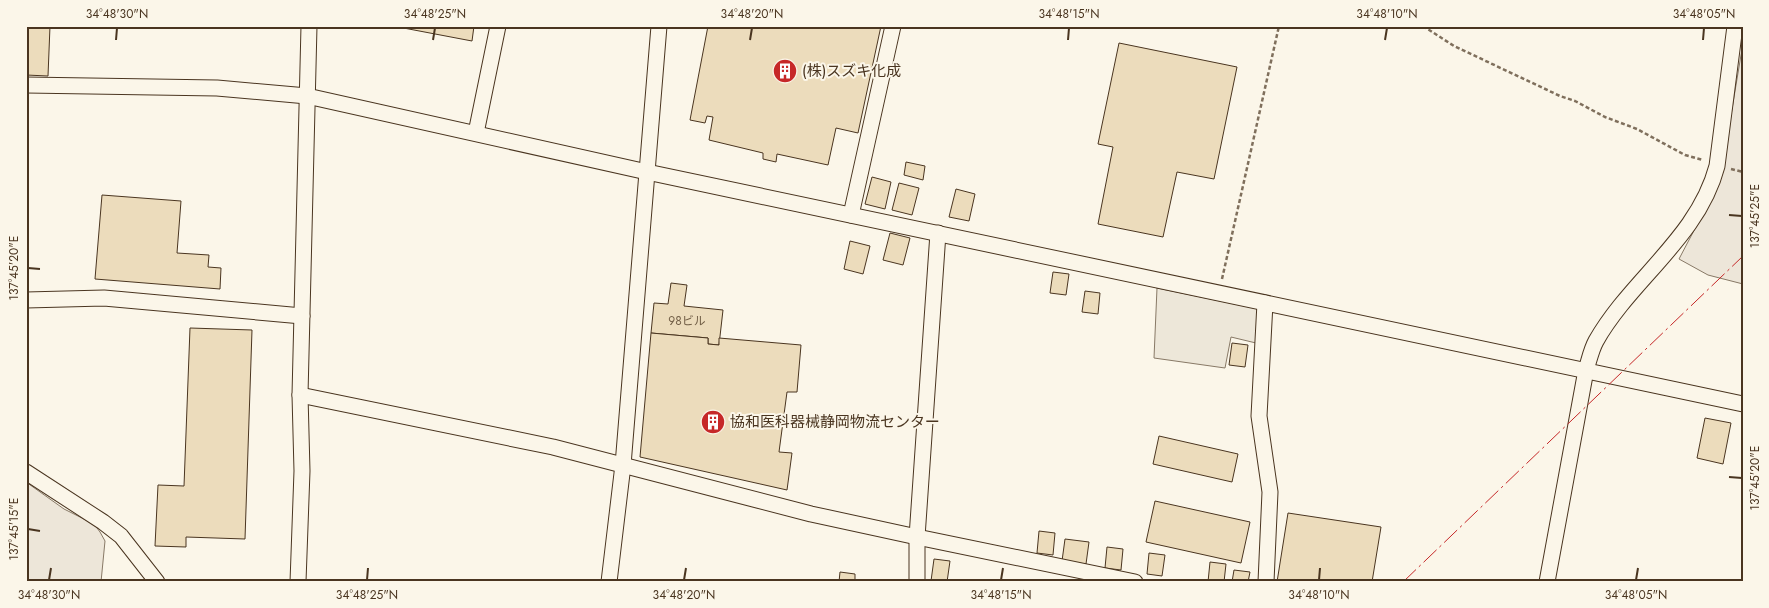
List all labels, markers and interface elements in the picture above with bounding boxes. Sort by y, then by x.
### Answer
text: 34°48'30"N [86,5,148,23]
text: 34°48'25"N [404,5,466,23]
text: 34°48'20"N [721,5,783,23]
text: 34°48'15"N [1039,5,1099,23]
text: 34°48'10"N [1356,5,1418,23]
text: 34°48'05"N [1673,5,1735,23]
building icon: (株)スズキ化成 [772,58,798,84]
place label: (株)スズキ化成 [802,60,901,82]
text: 137°45'25"E [1746,184,1764,248]
text: 137°45'20"E [5,236,23,300]
house number: 98ビル [668,312,706,330]
building icon: 協和医科器械静岡物流センター [700,409,726,435]
place label: 協和医科器械静岡物流センター [730,411,940,433]
text: 137°45'20"E [1746,446,1764,510]
text: 137°45'15"E [5,498,23,560]
text: 34°48'30"N [18,586,80,604]
text: 34°48'25"N [336,586,398,604]
text: 34°48'20"N [653,586,715,604]
text: 34°48'15"N [971,586,1031,604]
text: 34°48'10"N [1288,586,1350,604]
text: 34°48'05"N [1605,586,1667,604]

